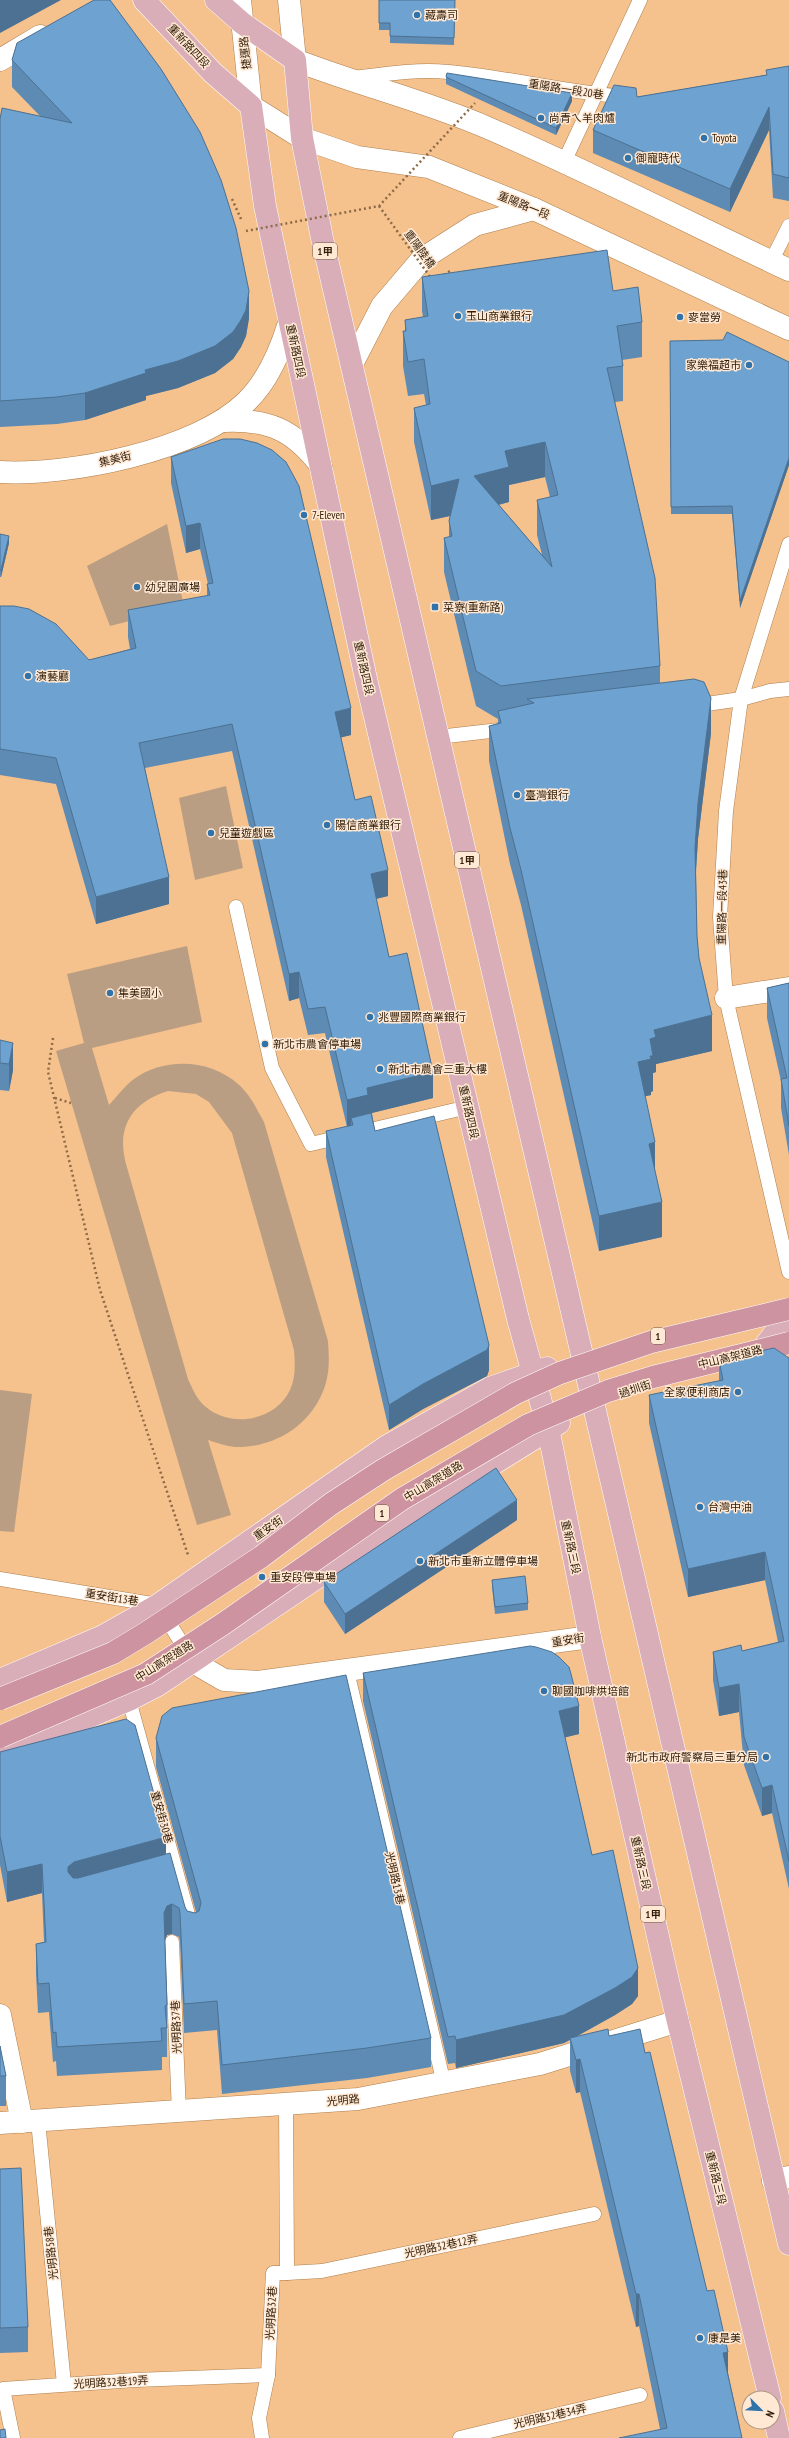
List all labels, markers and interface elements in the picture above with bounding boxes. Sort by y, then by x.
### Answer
place label: 藏壽司 [425,8,458,22]
marker: 藏壽司 [412,10,422,20]
street label: 重新路四段 [165,21,213,71]
street label: 捷運路 [236,36,254,70]
street label: 重陽路一段20巷 [527,76,605,102]
place label: 尚青ㄟ羊肉爐 [549,111,615,125]
marker: 尚青ㄟ羊肉爐 [536,113,546,123]
place label: Toyota [712,131,737,145]
marker: Toyota [699,133,709,143]
place label: 御寵時代 [635,151,680,165]
marker: 御寵時代 [623,153,633,163]
street label: 重陽路一段 [496,188,552,222]
street label: 重陽陸橋 [401,227,439,271]
road number: 1甲 [313,243,337,259]
place label: 玉山商業銀行 [466,309,532,323]
place label: 麥當勞 [688,310,721,324]
marker: 玉山商業銀行 [453,311,463,321]
marker: 麥當勞 [675,312,685,322]
street label: 重新路四段 [283,323,309,379]
place label: 家樂福超市 [686,358,741,372]
marker: 家樂福超市 [744,360,754,370]
street label: 集美街 [97,448,133,470]
place label: 7-Eleven [312,508,345,522]
marker: 7-Eleven [299,510,309,520]
place label: 幼兒園廣場 [145,580,200,594]
marker: 幼兒園廣場 [132,582,142,592]
place label: 菜寮(重新路) [443,600,504,614]
marker: 菜寮(重新路) [430,602,440,612]
street label: 重新路四段 [351,640,377,696]
place label: 演藝廳 [36,669,69,683]
marker: 演藝廳 [23,671,33,681]
place label: 臺灣銀行 [525,788,569,802]
marker: 臺灣銀行 [512,790,522,800]
place label: 陽信商業銀行 [335,818,401,832]
marker: 陽信商業銀行 [322,820,332,830]
place label: 兒童遊戲區 [219,826,274,840]
marker: 兒童遊戲區 [206,828,216,838]
road number: 1甲 [455,852,479,868]
street label: 重陽路一段43巷 [714,869,730,945]
place label: 集美國小 [118,986,162,1000]
marker: 集美國小 [105,988,115,998]
place label: 兆豐國際商業銀行 [378,1010,466,1024]
marker: 兆豐國際商業銀行 [365,1012,375,1022]
place label: 新北市農會停車場 [273,1037,361,1051]
marker: 新北市農會停車場 [260,1039,270,1049]
place label: 新北市農會三重大樓 [388,1062,487,1076]
marker: 新北市農會三重大樓 [375,1064,385,1074]
street label: 重新路四段 [456,1084,482,1140]
road number: 1 [651,1328,665,1344]
street label: 中山高架道路 [696,1342,764,1372]
street label: 過圳街 [617,1377,653,1401]
place label: 全家便利商店 [664,1385,730,1399]
marker: 全家便利商店 [733,1387,743,1397]
street label: 中山高架道路 [401,1458,465,1504]
place label: 台灣中油 [708,1500,752,1514]
marker: 台灣中油 [695,1502,705,1512]
road number: 1 [375,1505,389,1521]
street label: 重安街 [250,1513,286,1543]
street label: 重新路三段 [558,1519,584,1575]
place label: 新北市重新立體停車場 [428,1554,538,1568]
marker: 新北市重新立體停車場 [415,1556,425,1566]
place label: 重安段停車場 [270,1570,336,1584]
marker: 重安段停車場 [257,1572,267,1582]
street label: 重安街13巷 [84,1586,140,1608]
street label: 重安街 [551,1631,585,1649]
street label: 中山高架道路 [132,1638,196,1684]
place label: 聊國咖啡烘培館 [552,1684,629,1698]
marker: 聊國咖啡烘培館 [539,1686,549,1696]
place label: 新北市政府警察局三重分局 [626,1750,758,1764]
marker: 新北市政府警察局三重分局 [761,1752,771,1762]
street label: 重安街30巷 [148,1789,176,1845]
street label: 重新路三段 [628,1835,654,1891]
street label: 光明路13巷 [382,1850,408,1906]
road number: 1甲 [641,1906,665,1922]
street label: 光明路37巷 [168,2000,184,2054]
street label: 光明路 [326,2091,360,2109]
street label: 重新路三段 [703,2150,729,2206]
street label: 光明路58巷 [41,2225,61,2281]
street label: 光明路32巷12弄 [403,2231,479,2261]
street label: 光明路32巷 [263,2286,279,2340]
place label: 康是美 [708,2331,741,2345]
marker: 康是美 [695,2333,705,2343]
street label: 光明路32巷19弄 [73,2373,149,2391]
north arrow [741,2390,781,2430]
street label: 光明路32巷34弄 [512,2401,588,2431]
text: N [763,2409,778,2420]

